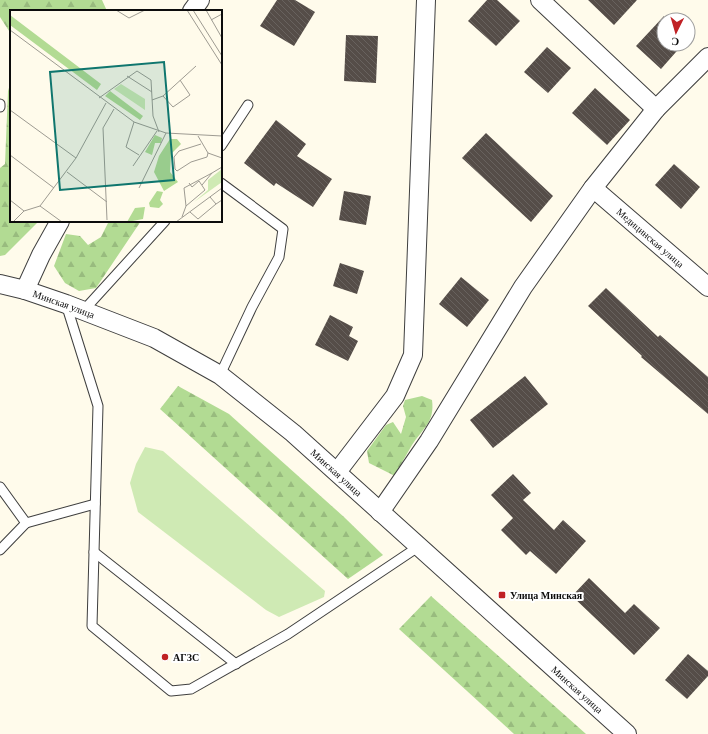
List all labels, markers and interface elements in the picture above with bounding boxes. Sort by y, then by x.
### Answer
inset map [10,10,222,222]
north arrow [656,12,696,52]
text: С [671,36,680,48]
street label: Медицинская улица [615,206,687,270]
street label: Минская улица [31,288,97,320]
street label: Минская улица [309,446,365,499]
marker: Улица Минская [497,590,507,600]
place label: Улица Минская [510,590,583,601]
marker: АГЗС [160,652,170,662]
place label: АГЗС [173,652,199,663]
street label: Минская улица [549,663,606,715]

